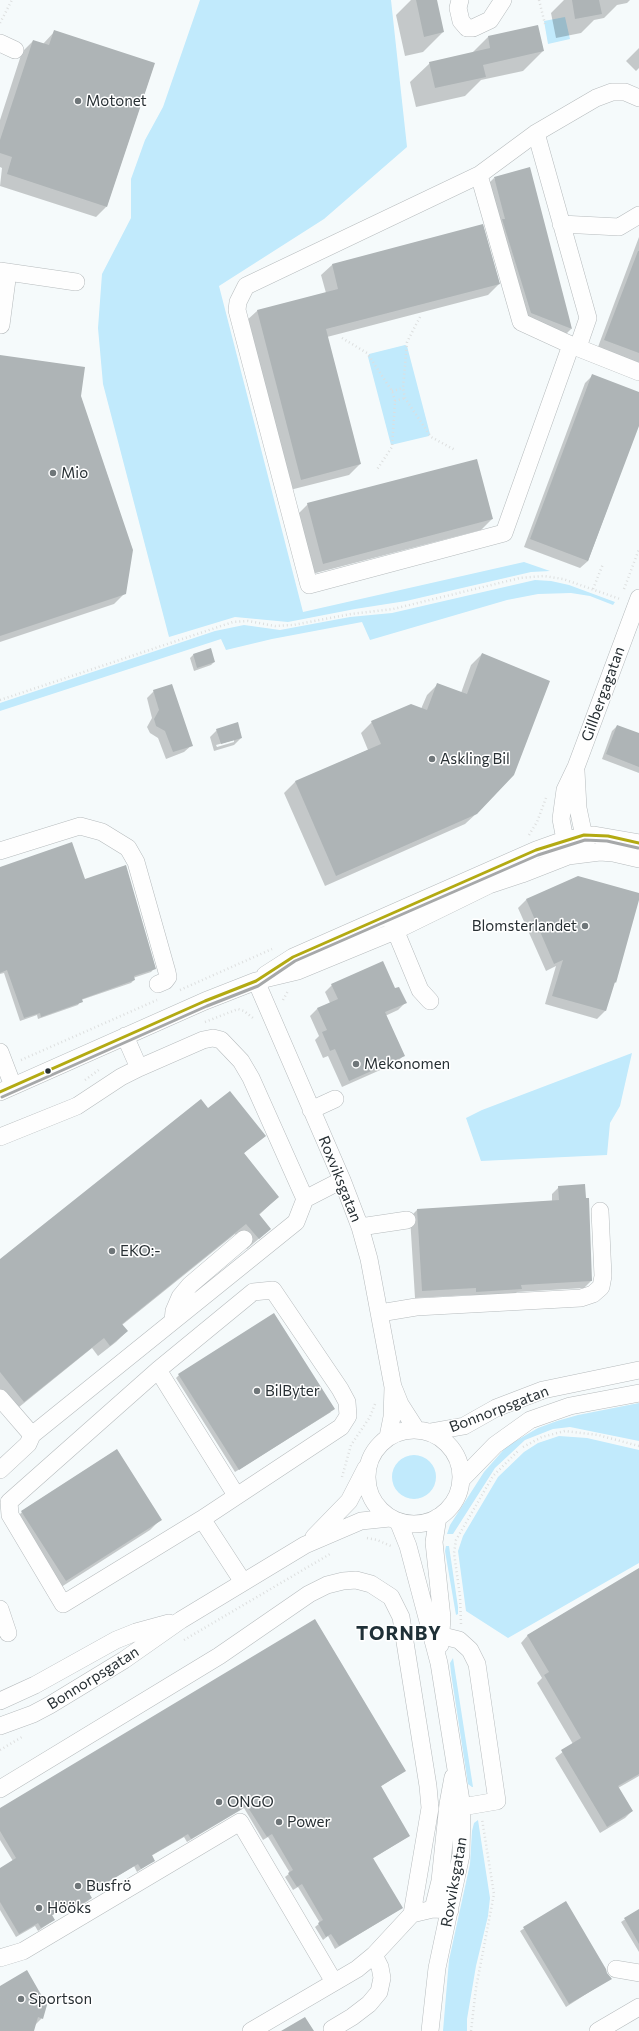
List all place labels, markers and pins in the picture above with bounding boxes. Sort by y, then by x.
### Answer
place label: Motonet [86,92,147,110]
marker: Motonet [73,96,83,106]
place label: Mio [61,464,88,482]
marker: Mio [48,468,58,478]
place label: Askling Bil [440,750,510,768]
marker: Askling Bil [427,754,437,764]
place label: Blomsterlandet [472,917,577,935]
marker: Blomsterlandet [580,921,590,931]
place label: Mekonomen [364,1055,450,1073]
marker: Mekonomen [351,1059,361,1069]
unlabelled marker [43,1066,53,1076]
place label: EKO:- [120,1242,161,1260]
marker: EKO:- [107,1246,117,1256]
place label: BilByter [265,1382,320,1400]
marker: BilByter [252,1386,262,1396]
place label: ONGO [227,1793,274,1811]
marker: ONGO [214,1797,224,1807]
place label: Power [287,1813,330,1831]
marker: Power [274,1817,284,1827]
place label: Busfrö [86,1877,131,1895]
marker: Busfrö [73,1881,83,1891]
place label: Hööks [47,1899,91,1917]
marker: Hööks [34,1903,44,1913]
place label: Sportson [29,1990,92,2008]
marker: Sportson [16,1994,26,2004]

